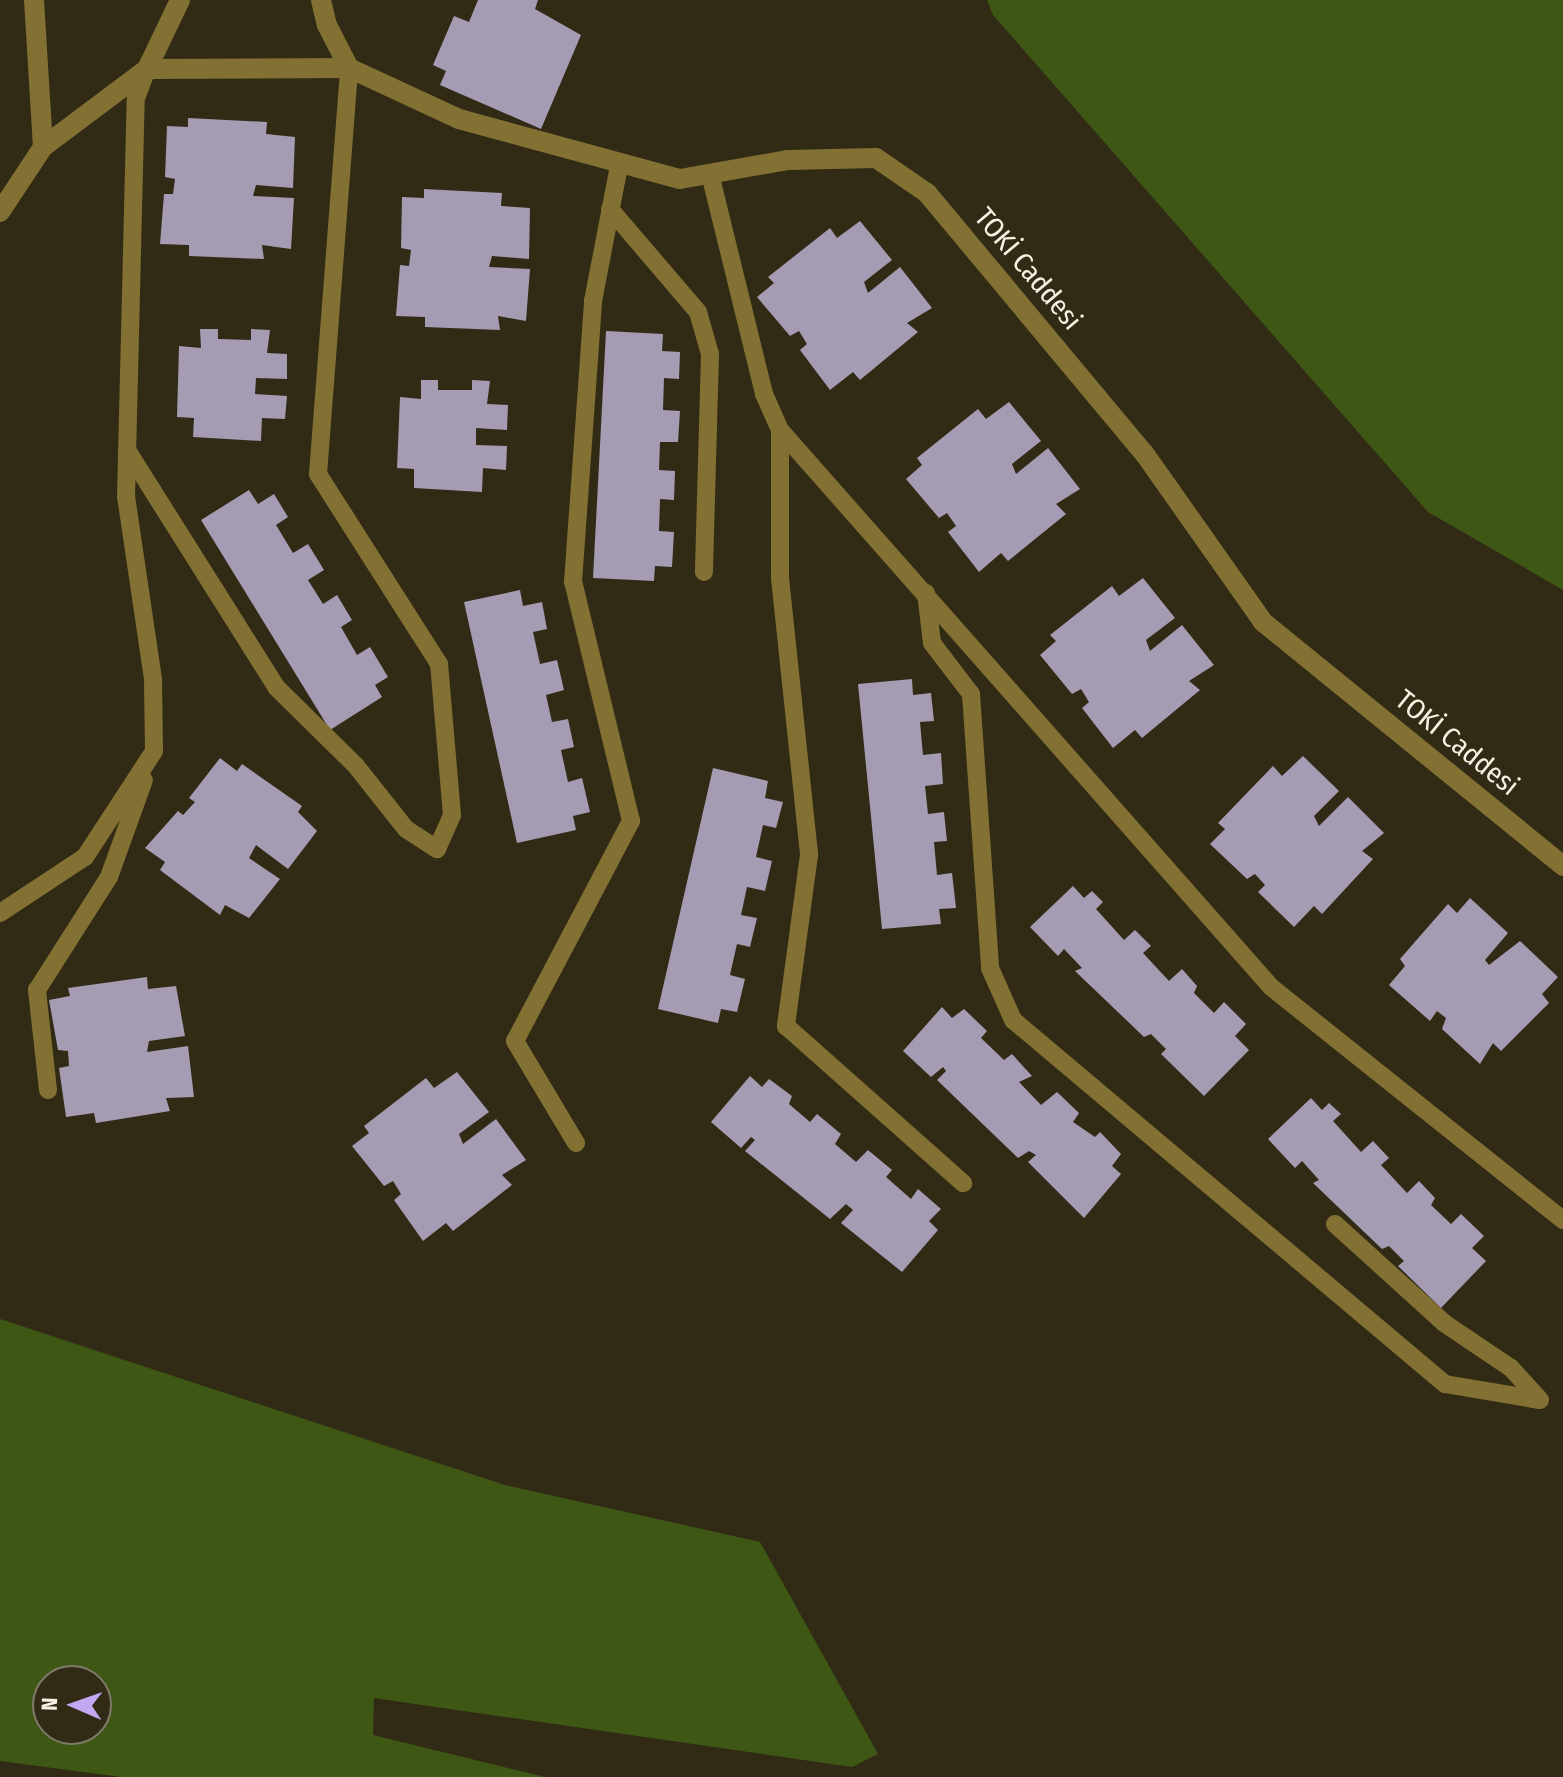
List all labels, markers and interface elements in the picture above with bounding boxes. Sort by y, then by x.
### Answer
street label: TOKİ Caddesi [967,201,1089,337]
street label: TOKİ Caddesi [1389,683,1525,803]
north arrow [32,1665,112,1745]
text: N [36,1697,63,1711]

